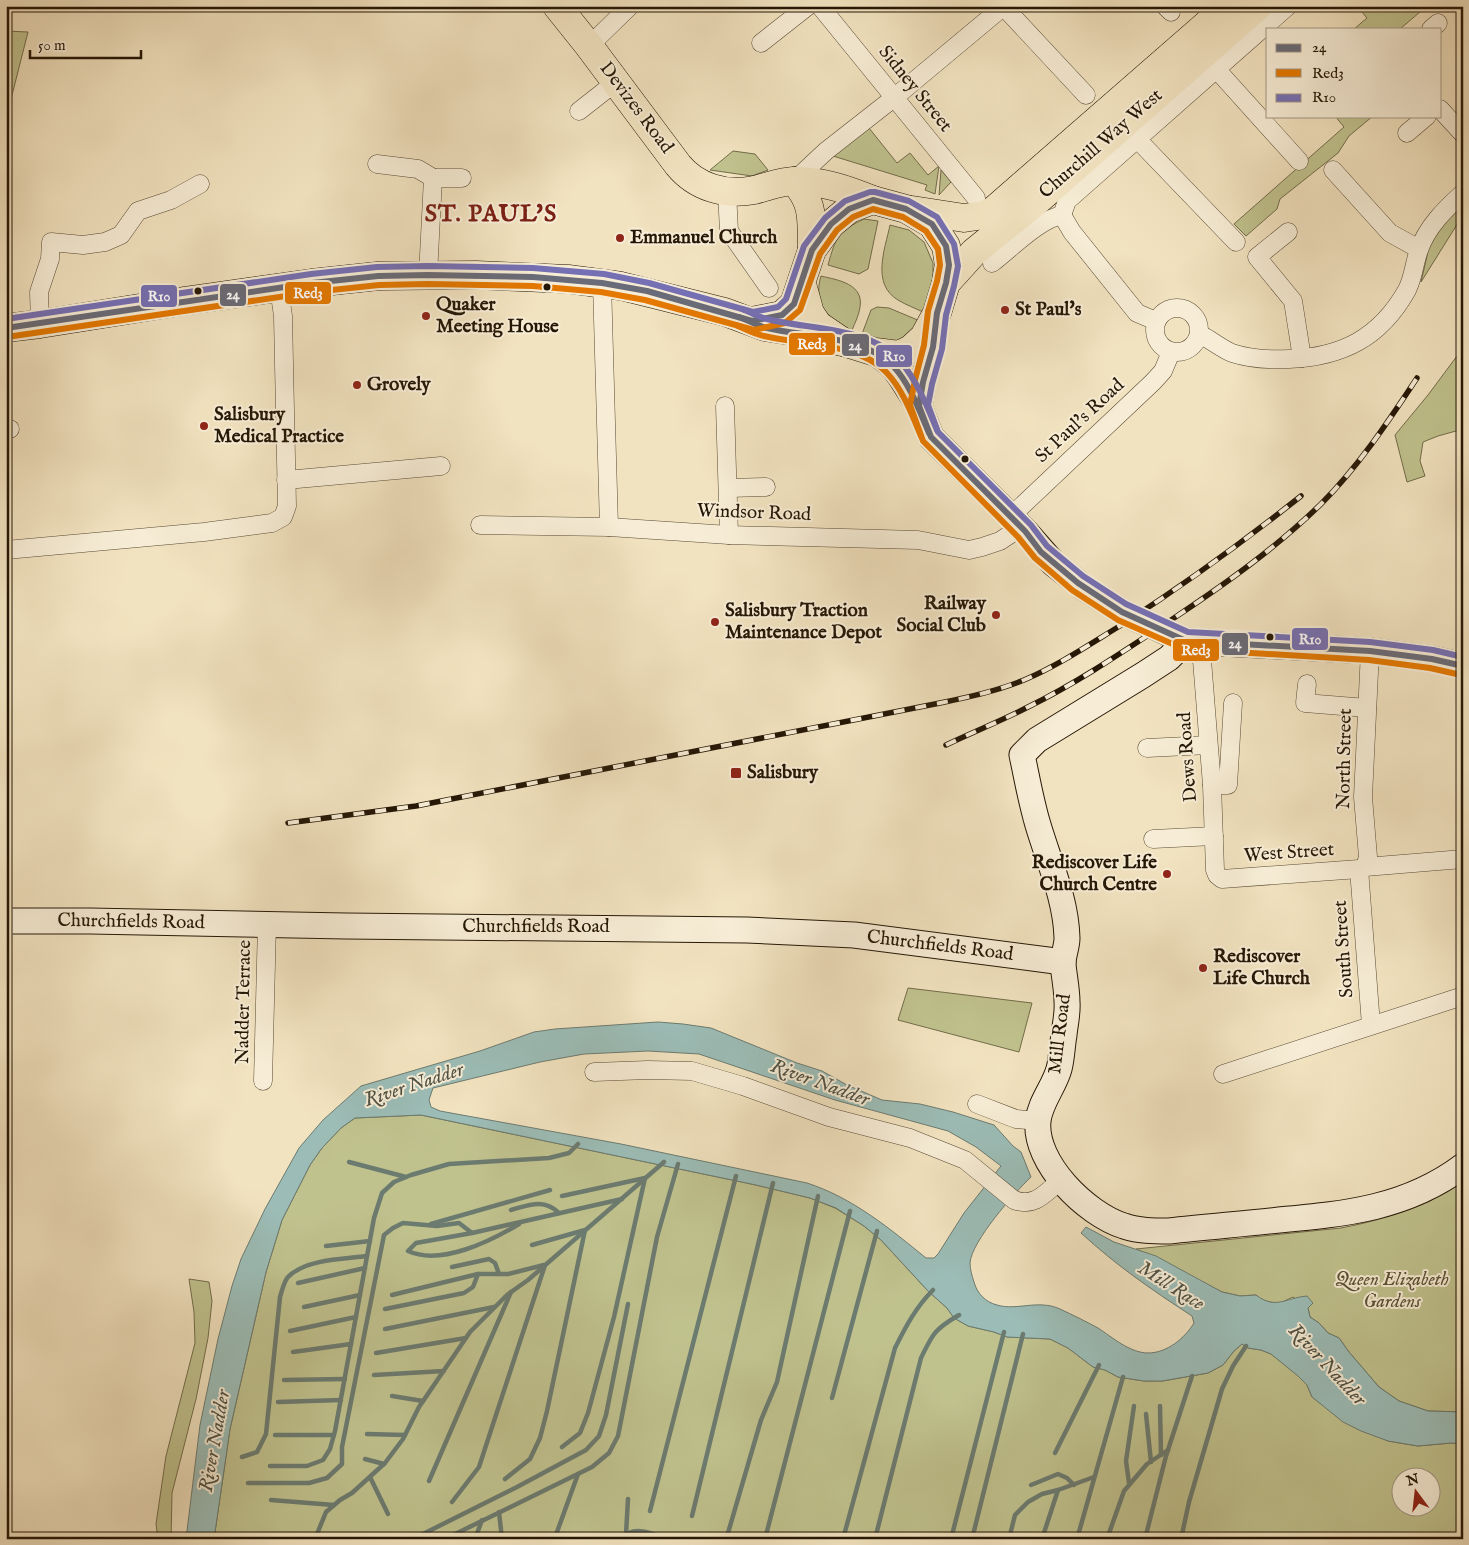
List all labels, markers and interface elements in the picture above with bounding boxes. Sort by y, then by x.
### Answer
scale bar [30,28,141,60]
legend [1266,28,1442,118]
text: 50 m [38,36,66,55]
text: 24 [1312,38,1327,57]
street label: Sidney Street [873,41,957,137]
street label: Devizes Road [594,57,679,159]
text: Red3 [1312,64,1344,83]
street label: Churchill Way West [1034,84,1168,204]
text: R10 [1312,88,1336,107]
district label: ST. PAUL'S [425,199,557,230]
place label: Emmanuel Church [630,226,778,250]
marker: Emmanuel Church [614,232,626,244]
line badge: Red3 [284,281,332,305]
unlabelled marker [542,282,552,292]
line badge: 24 [219,283,247,307]
line badge: R10 [140,284,178,308]
text: Red3 [293,285,323,303]
unlabelled marker [193,286,203,296]
text: 24 [226,286,241,304]
text: R10 [148,288,170,306]
place label: Quaker Meeting House [436,293,559,339]
place label: St Paul's [1015,298,1082,322]
marker: St Paul's [999,304,1011,316]
marker: Quaker Meeting House [420,310,432,322]
line badge: Red3 [788,332,836,356]
line badge: 24 [841,333,870,357]
text: Red3 [797,336,827,354]
text: 24 [848,337,863,355]
line badge: R10 [875,344,913,368]
text: R10 [883,348,905,366]
place label: Grovely [367,373,431,397]
street label: St Paul's Road [1030,373,1130,468]
marker: Grovely [351,379,363,391]
place label: Salisbury Medical Practice [214,403,344,449]
marker: Salisbury Medical Practice [198,420,210,432]
unlabelled marker [960,454,970,464]
street label: Windsor Road [696,499,812,527]
place label: Railway Social Club [897,592,987,638]
place label: Salisbury Traction Maintenance Depot [725,599,882,645]
marker: Railway Social Club [990,609,1002,621]
marker: Salisbury Traction Maintenance Depot [709,616,721,628]
line badge: R10 [1291,627,1329,651]
text: R10 [1299,631,1321,649]
line badge: 24 [1221,632,1249,656]
unlabelled marker [1265,632,1275,642]
text: 24 [1228,635,1243,653]
line badge: Red3 [1172,638,1220,662]
text: Red3 [1181,642,1211,660]
street label: North Street [1332,708,1358,810]
street label: Dews Road [1173,710,1203,803]
place label: Salisbury [747,761,819,785]
marker: Salisbury [729,766,743,780]
street label: West Street [1243,838,1335,868]
place label: Rediscover Life Church Centre [1031,851,1157,897]
marker: Rediscover Life Church Centre [1161,868,1173,880]
street label: South Street [1329,899,1359,999]
street label: Churchfields Road [57,909,206,935]
street label: Churchfields Road [462,915,611,939]
street label: Churchfields Road [865,925,1016,967]
street label: Nadder Terrace [231,939,257,1064]
place label: Rediscover Life Church [1213,945,1311,991]
marker: Rediscover Life Church [1197,962,1209,974]
street label: Mill Road [1043,992,1077,1075]
water label: River Nadder [767,1054,874,1113]
water label: River Nadder [361,1057,468,1113]
water label: Mill Race [1133,1256,1209,1316]
park label: Queen Elizabeth Gardens [1335,1268,1449,1314]
water label: River Nadder [1283,1319,1372,1412]
water label: River Nadder [194,1387,236,1494]
north arrow [1392,1468,1442,1518]
text: N [1404,1470,1421,1491]

